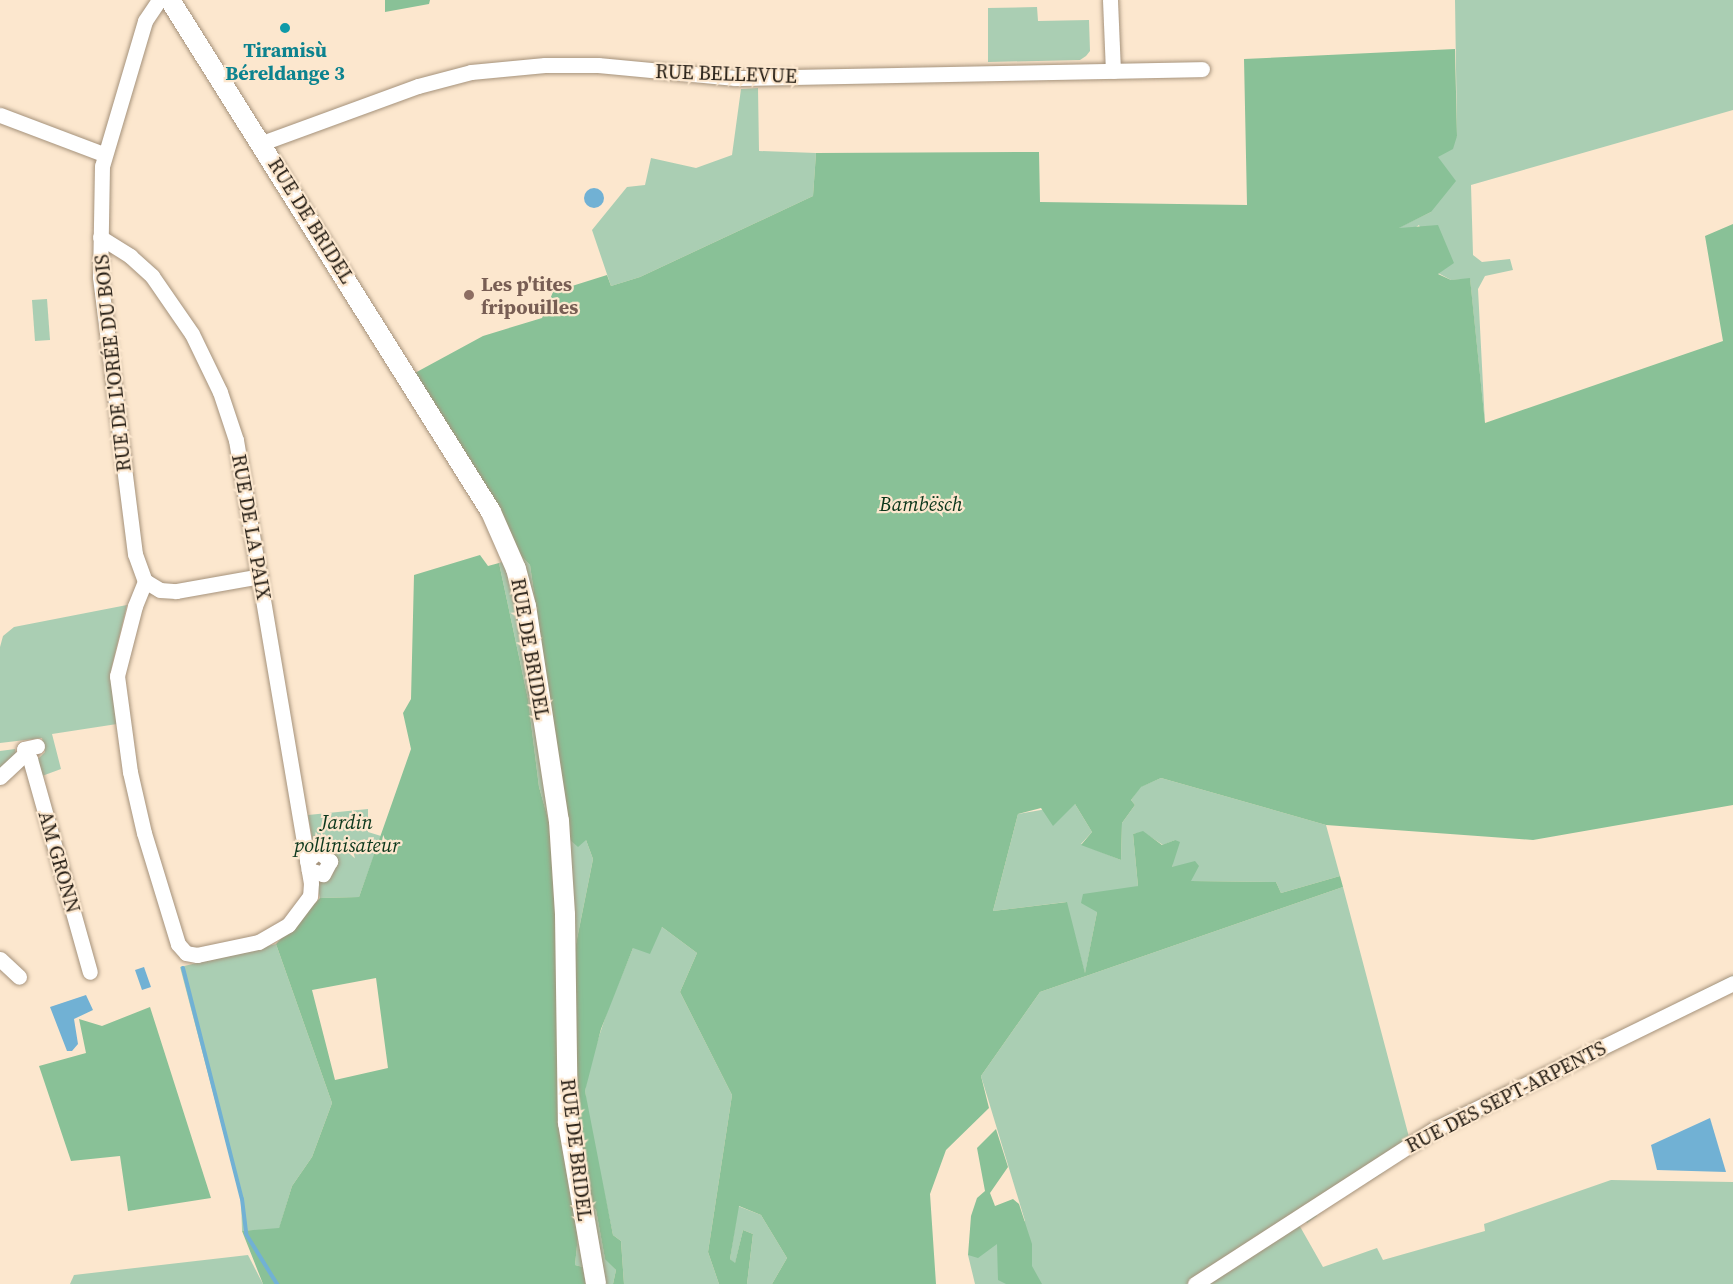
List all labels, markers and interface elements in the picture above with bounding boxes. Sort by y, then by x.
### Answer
marker: Tiramisù Béreldange 3 [278,21,292,35]
place label: Tiramisù Béreldange 3 [225,38,345,85]
street label: RUE BELLEVUE [655,60,797,88]
street label: RUE DE BRIDEL [263,154,359,288]
street label: RUE DE L'ORÉE DU BOIS [90,253,136,473]
place label: Les p'tites fripouilles [481,272,578,319]
marker: Les p'tites fripouilles [462,288,476,302]
street label: RUE DE LA PAIX [226,452,276,602]
park label: Bambësch [879,492,963,516]
street label: RUE DE BRIDEL [506,576,554,722]
street label: AM GRONN [33,808,85,916]
park label: Jardin pollinisateur [294,810,400,857]
street label: RUE DES SEPT-ARPENTS [1402,1036,1610,1158]
street label: RUE DE BRIDEL [555,1077,597,1223]

